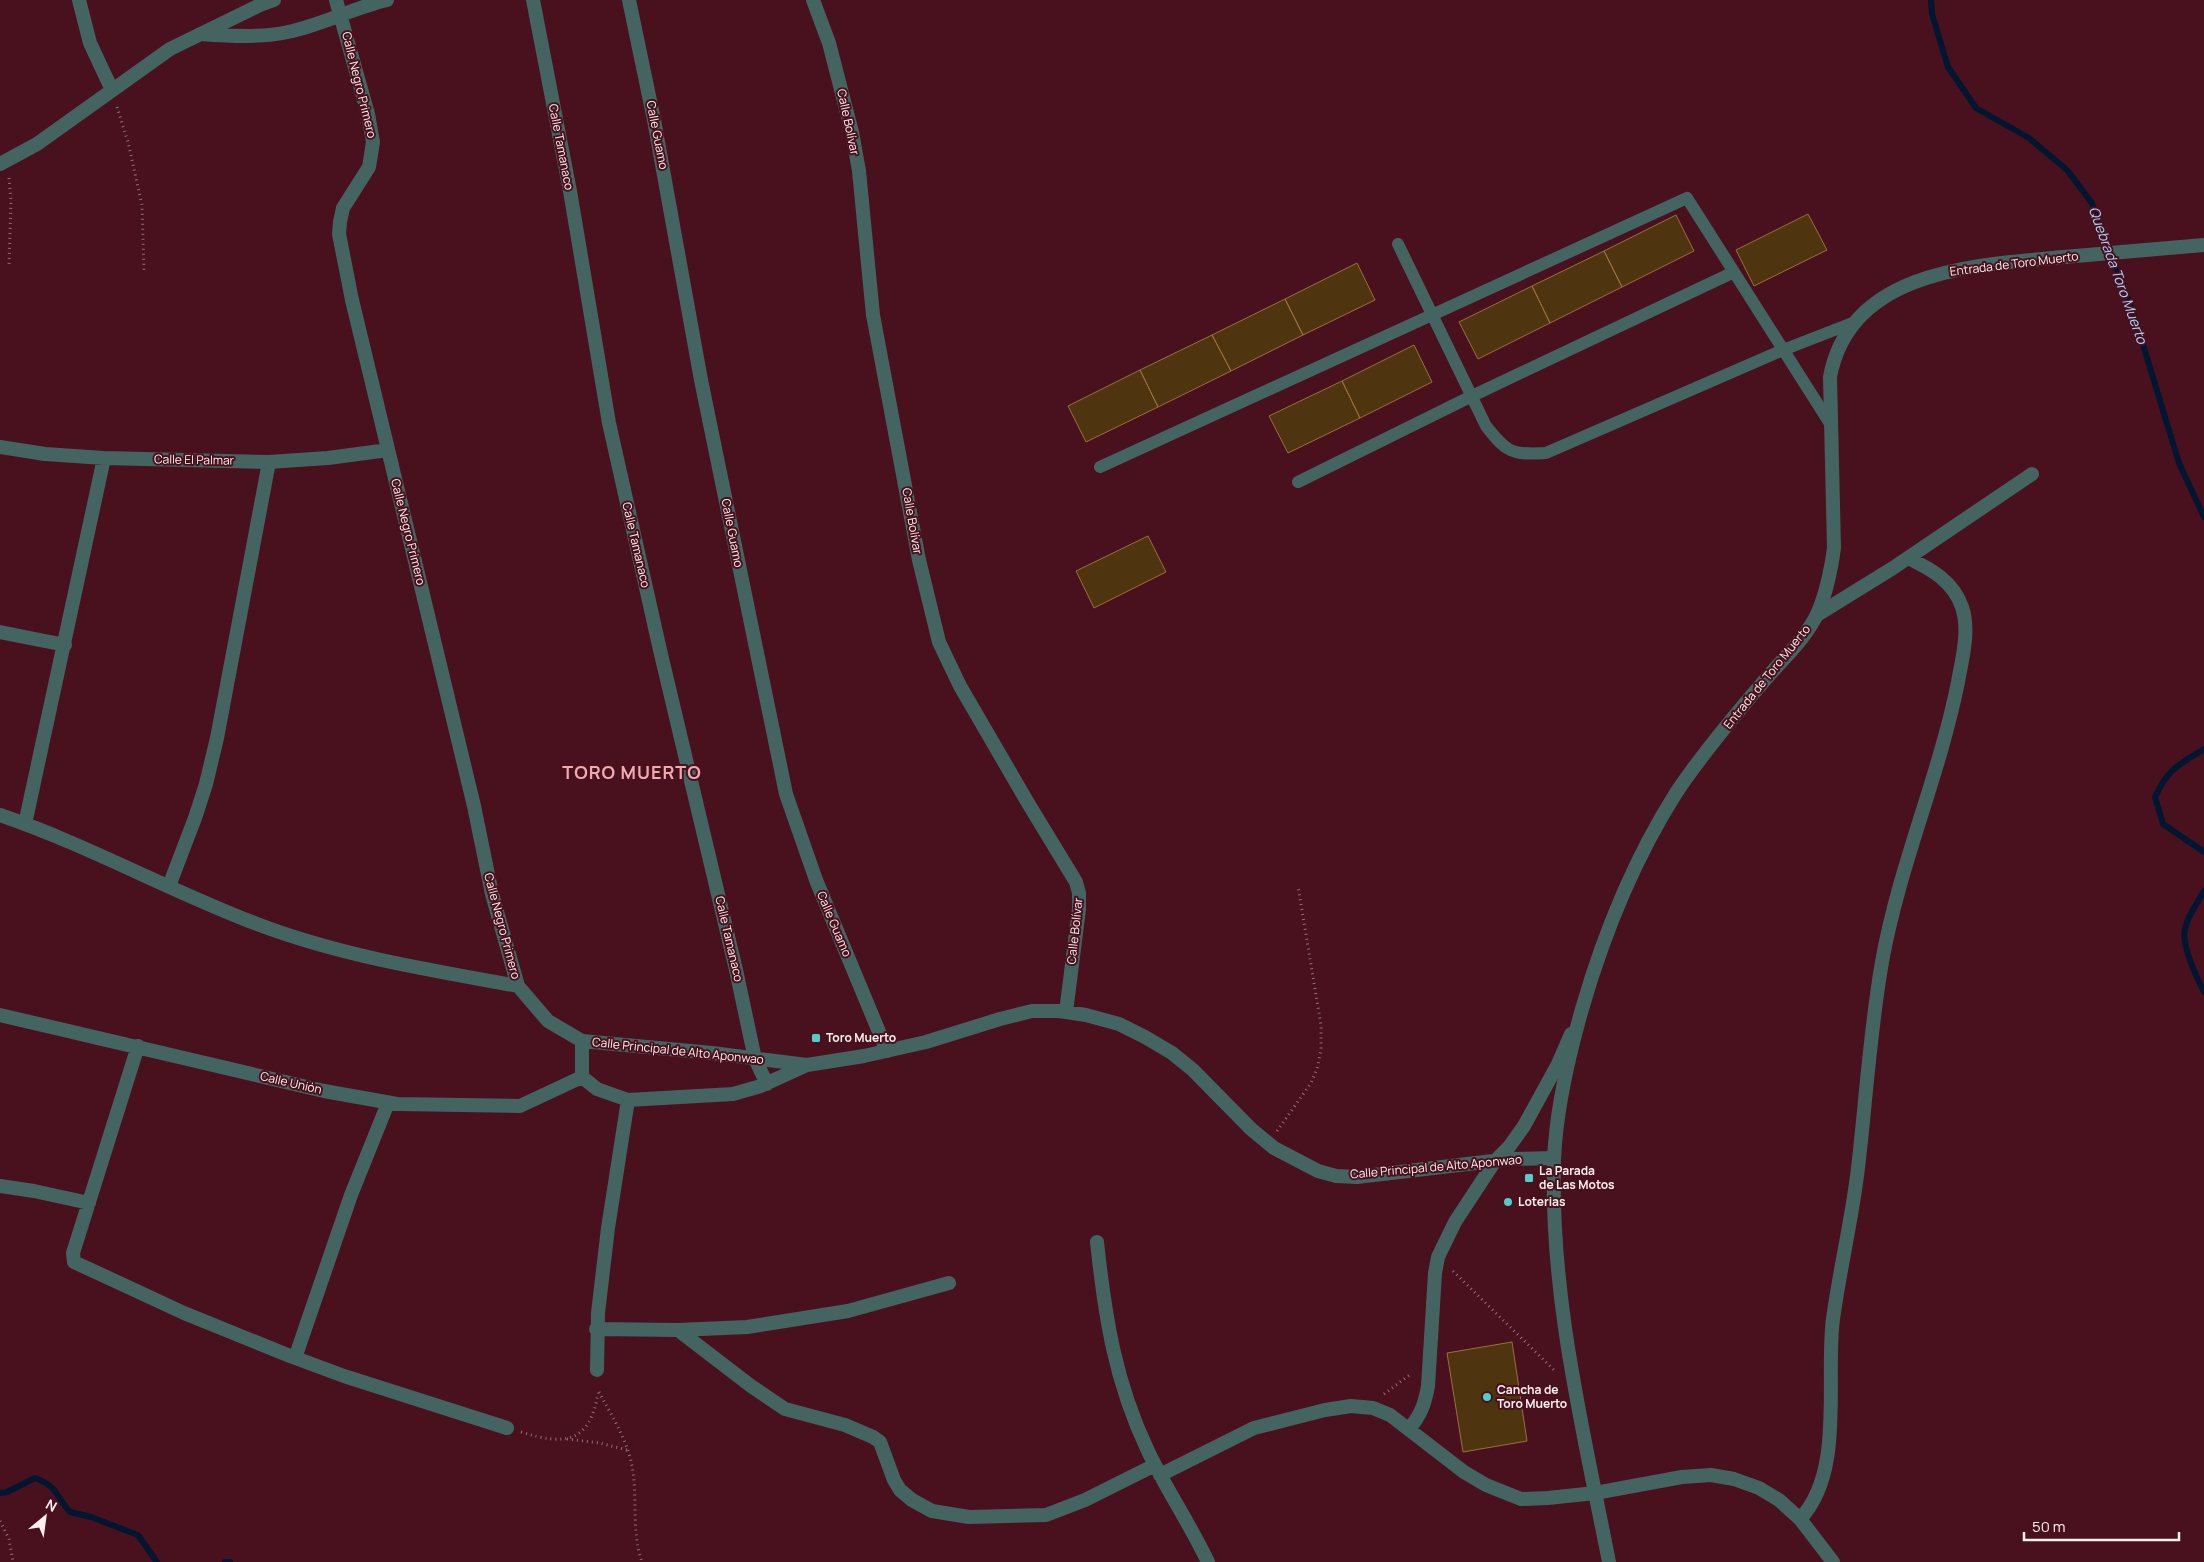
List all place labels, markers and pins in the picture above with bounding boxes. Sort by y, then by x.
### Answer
place label: Toro Muerto [826,1029,896,1046]
marker: Toro Muerto [810,1032,822,1044]
place label: La Parada de Las Motos [1539,1162,1615,1193]
marker: La Parada de Las Motos [1523,1172,1535,1184]
place label: Loterias [1518,1193,1566,1210]
marker: Loterias [1502,1196,1514,1208]
place label: Cancha de Toro Muerto [1497,1381,1567,1412]
marker: Cancha de Toro Muerto [1481,1391,1493,1403]

